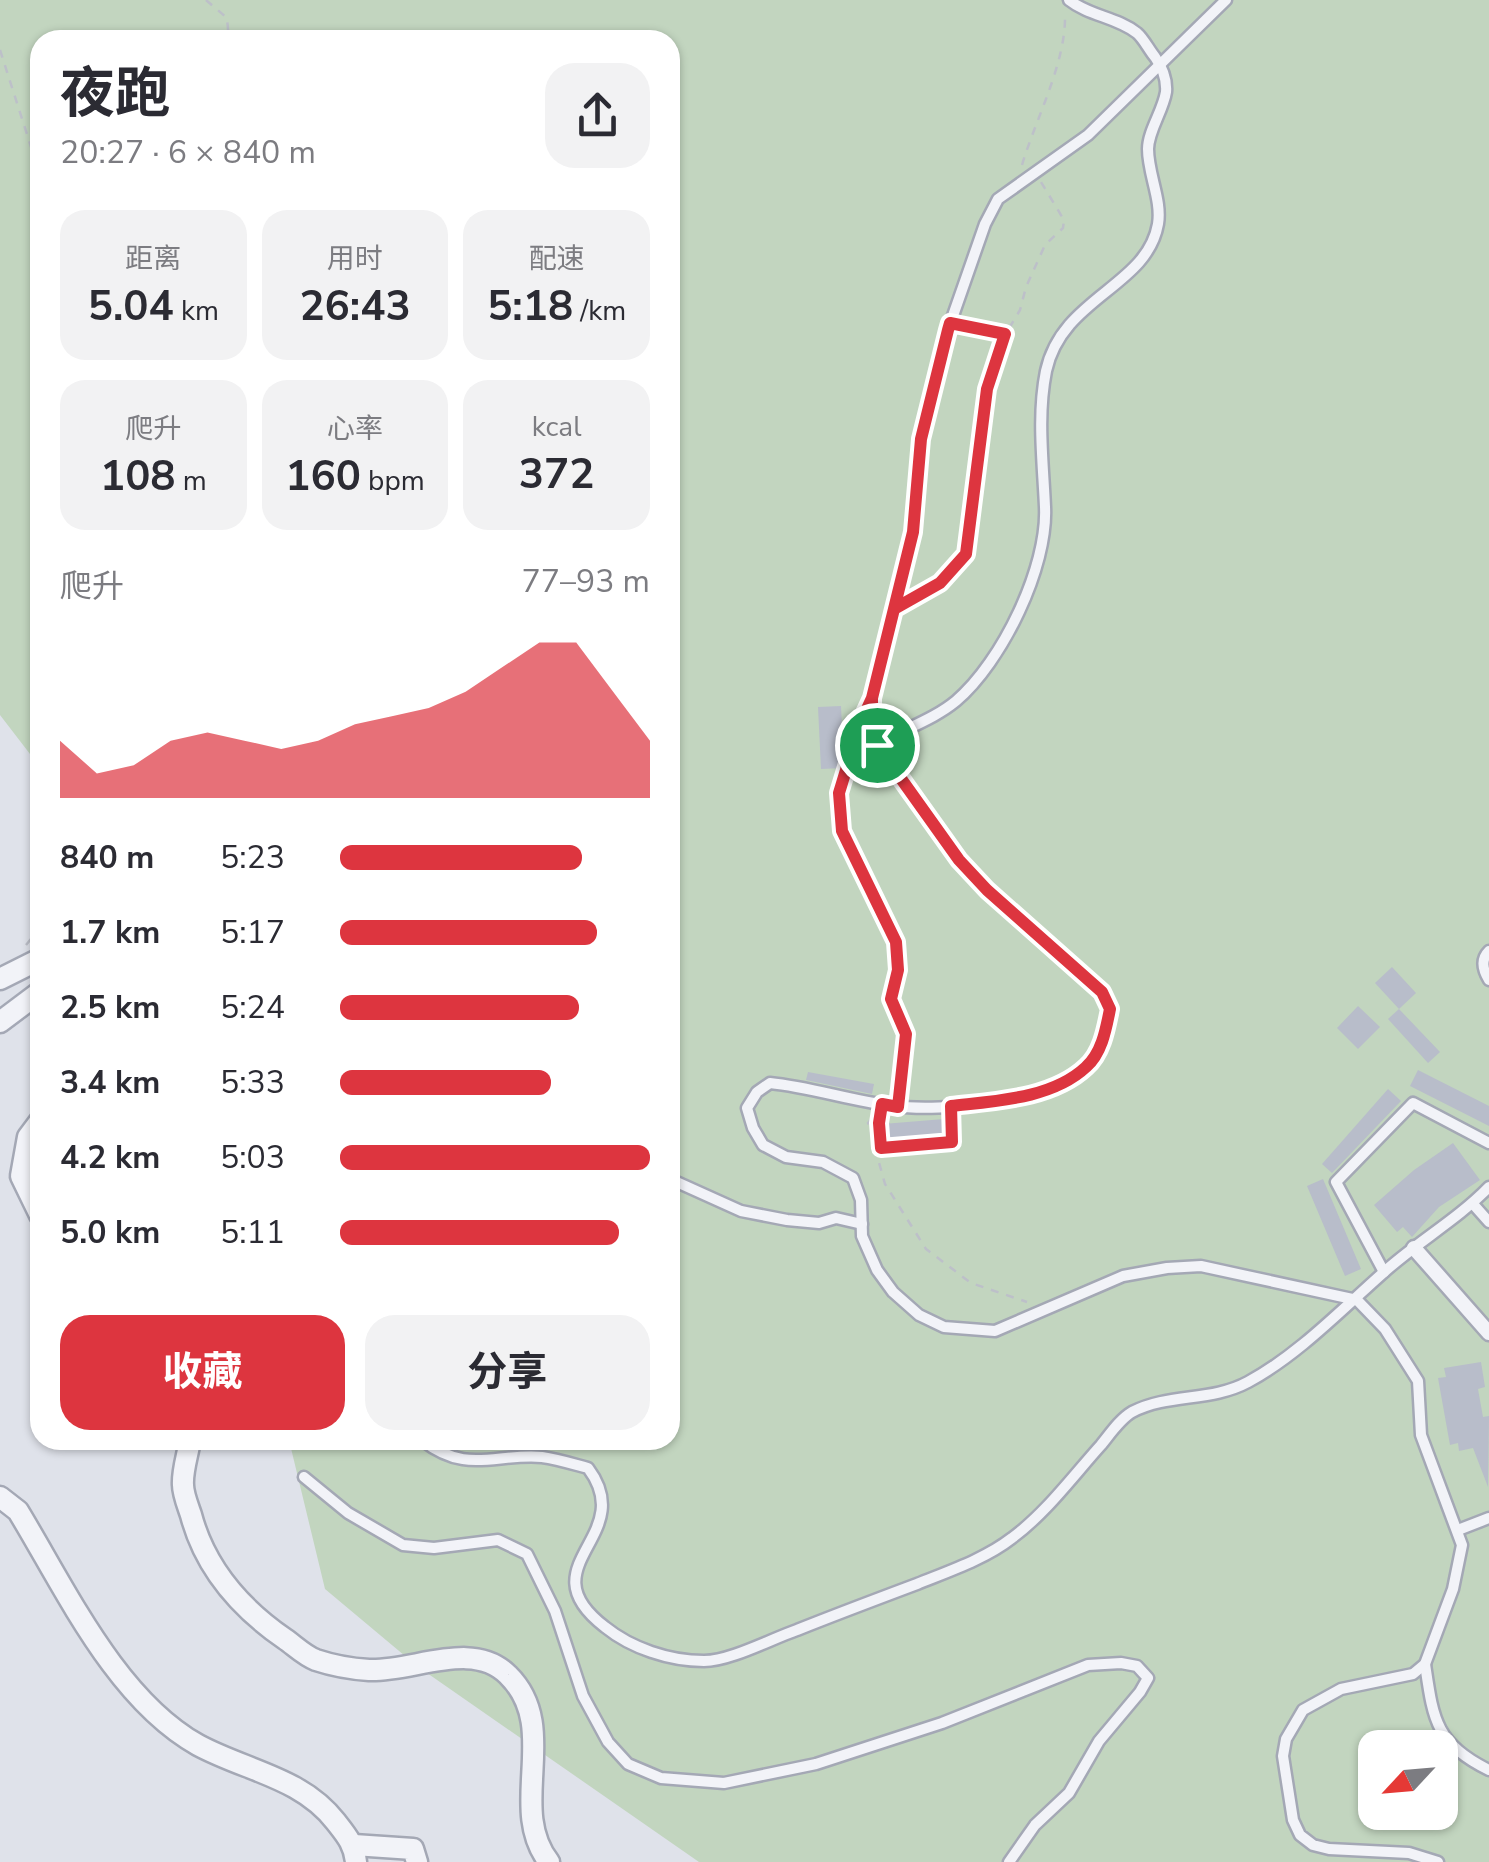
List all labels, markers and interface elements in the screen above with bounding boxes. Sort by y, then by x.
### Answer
text: 夜跑 [60,56,170,131]
button: share [545,63,650,168]
text: 20:27 · 6 × 840 m [60,131,316,174]
text: 距离 [125,240,181,278]
text: 用时 [327,240,383,278]
text: 配速 [529,240,585,278]
text: 5.04 [88,278,174,335]
text: 26:43 [299,278,411,335]
text: 5:18 [487,278,573,335]
text: km [174,292,219,330]
text: /km [573,292,626,330]
text: kcal [532,408,581,446]
text: 爬升 [125,410,181,448]
text: 心率 [327,410,383,448]
text: 372 [519,446,594,503]
text: 108 [100,448,176,505]
text: 160 [285,448,361,505]
text: m [176,462,207,500]
text: bpm [361,462,425,500]
text: 77–93 m [522,560,650,603]
text: 爬升 [60,565,124,608]
pin [835,703,920,788]
icon: arrive [850,718,905,773]
text: 840 m [60,836,154,879]
text: 5:23 [220,836,285,879]
text: 1.7 km [60,911,160,954]
text: 5:17 [220,911,285,954]
text: 2.5 km [60,986,160,1029]
text: 5:24 [220,986,285,1029]
text: 3.4 km [60,1061,160,1104]
text: 5:33 [220,1061,285,1104]
text: 4.2 km [60,1136,160,1179]
text: 5:03 [220,1136,285,1179]
text: 5.0 km [60,1211,160,1254]
text: 5:11 [220,1211,285,1254]
button: 收藏 [60,1315,345,1430]
button: 分享 [365,1315,650,1430]
north arrow [1358,1730,1458,1830]
map controls [1358,1730,1458,1830]

